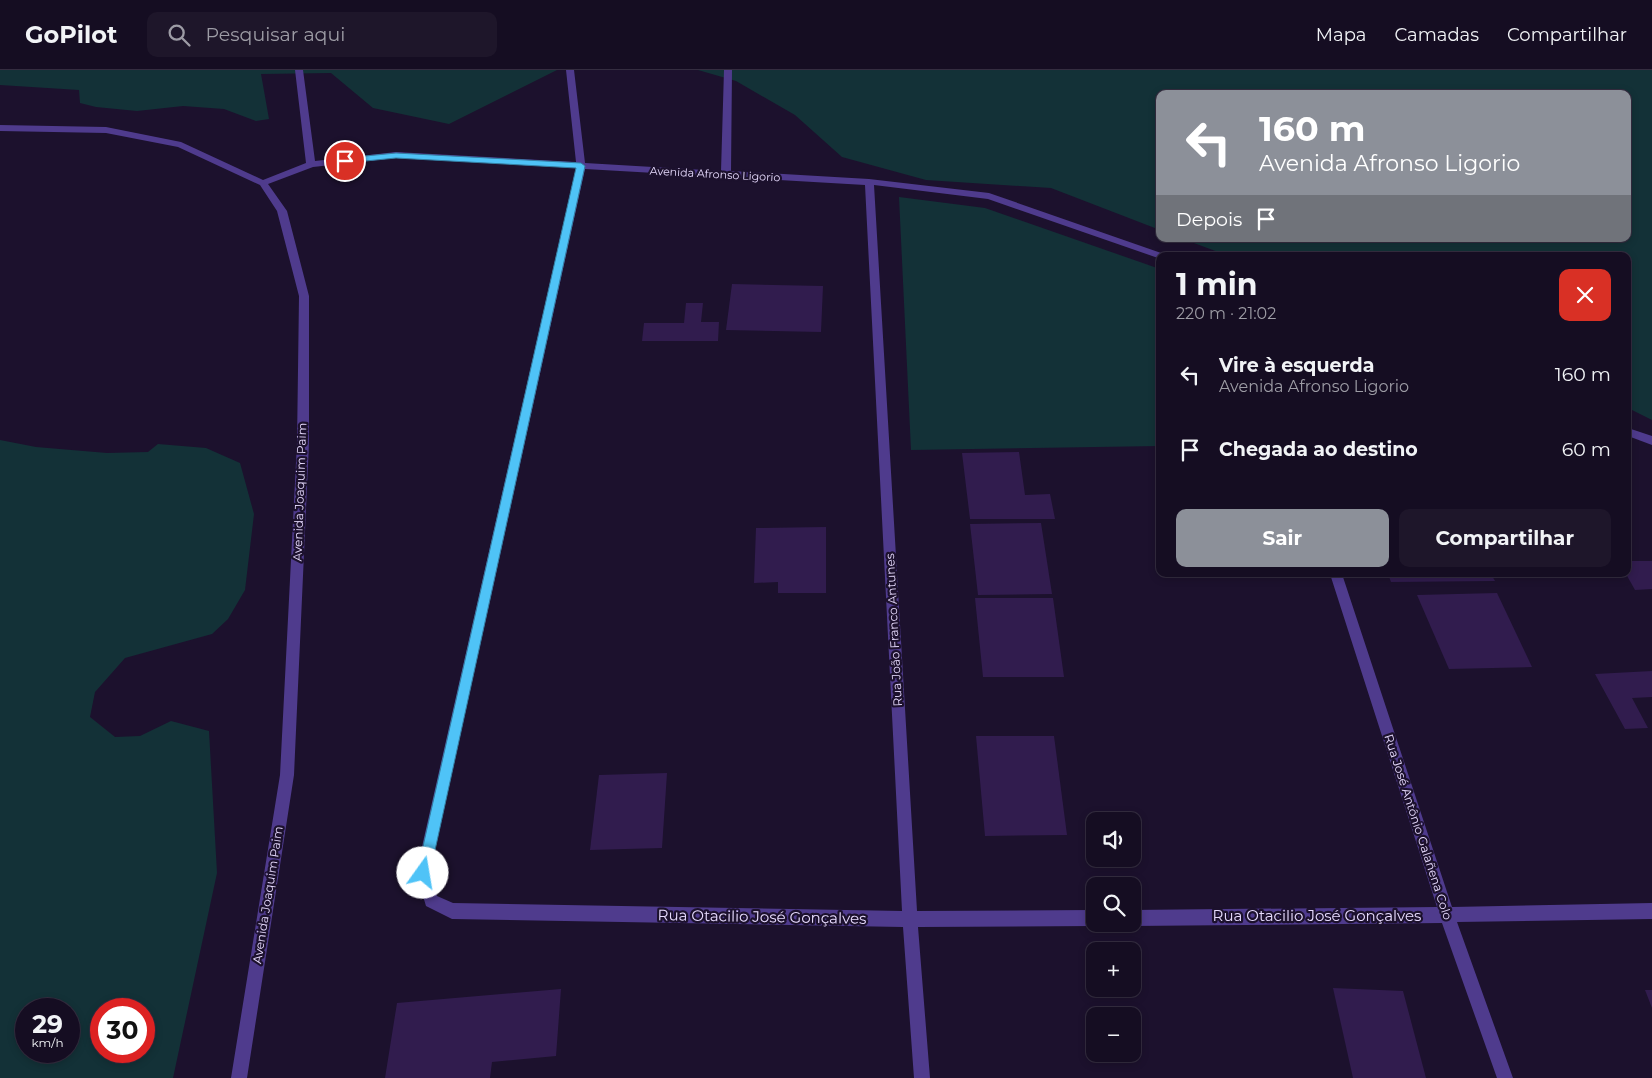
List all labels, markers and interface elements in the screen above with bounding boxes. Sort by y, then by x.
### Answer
search box [147,12,497,57]
text: GoPilot [25,20,117,49]
icon: search [165,21,193,49]
text: Pesquisar aqui [205,23,345,46]
text: Mapa [1316,24,1366,46]
text: Camadas [1394,24,1479,46]
text: Compartilhar [1507,24,1627,46]
text: 160 m [1259,107,1365,150]
icon: left [1176,110,1241,175]
pin [324,140,366,182]
icon: arrive [331,147,359,175]
text: Avenida Afronso Ligorio [1259,150,1520,177]
street label: Avenida Afronso Ligorio [649,164,781,184]
icon: arrive [1252,205,1280,233]
text: Depois [1176,208,1242,231]
text: 1 min [1176,266,1257,303]
button: close [1559,269,1611,321]
text: 220 m · 21:02 [1176,304,1276,323]
text: Vire à esquerda [1219,354,1374,377]
icon: left [1176,361,1204,389]
text: 160 m [1555,363,1611,386]
text: Avenida Afronso Ligorio [1219,377,1409,396]
street label: Avenida Joaquim Paim [290,422,309,562]
icon: arrive [1176,436,1204,464]
text: Chegada ao destino [1219,438,1418,461]
text: 60 m [1562,438,1611,461]
button: Sair [1176,509,1389,567]
button: Compartilhar [1399,509,1611,567]
street label: Rua João Franco Antunes [882,553,905,707]
street label: Rua José Antônio Galañena Colo [1381,732,1456,922]
map controls [1086,812,1141,1062]
button: sound [1086,812,1141,867]
street label: Avenida Joaquim Paim [249,825,286,965]
position arrow [396,846,448,898]
button: search [1086,877,1141,932]
street label: Rua Otacilio José Gonçalves [657,905,867,928]
street label: Rua Otacilio José Gonçalves [1213,906,1421,925]
button: + [1086,942,1141,997]
speed limit sign: 30 [90,998,155,1063]
button: − [1086,1007,1141,1062]
text: 29 [32,1009,63,1039]
text: km/h [31,1035,64,1050]

